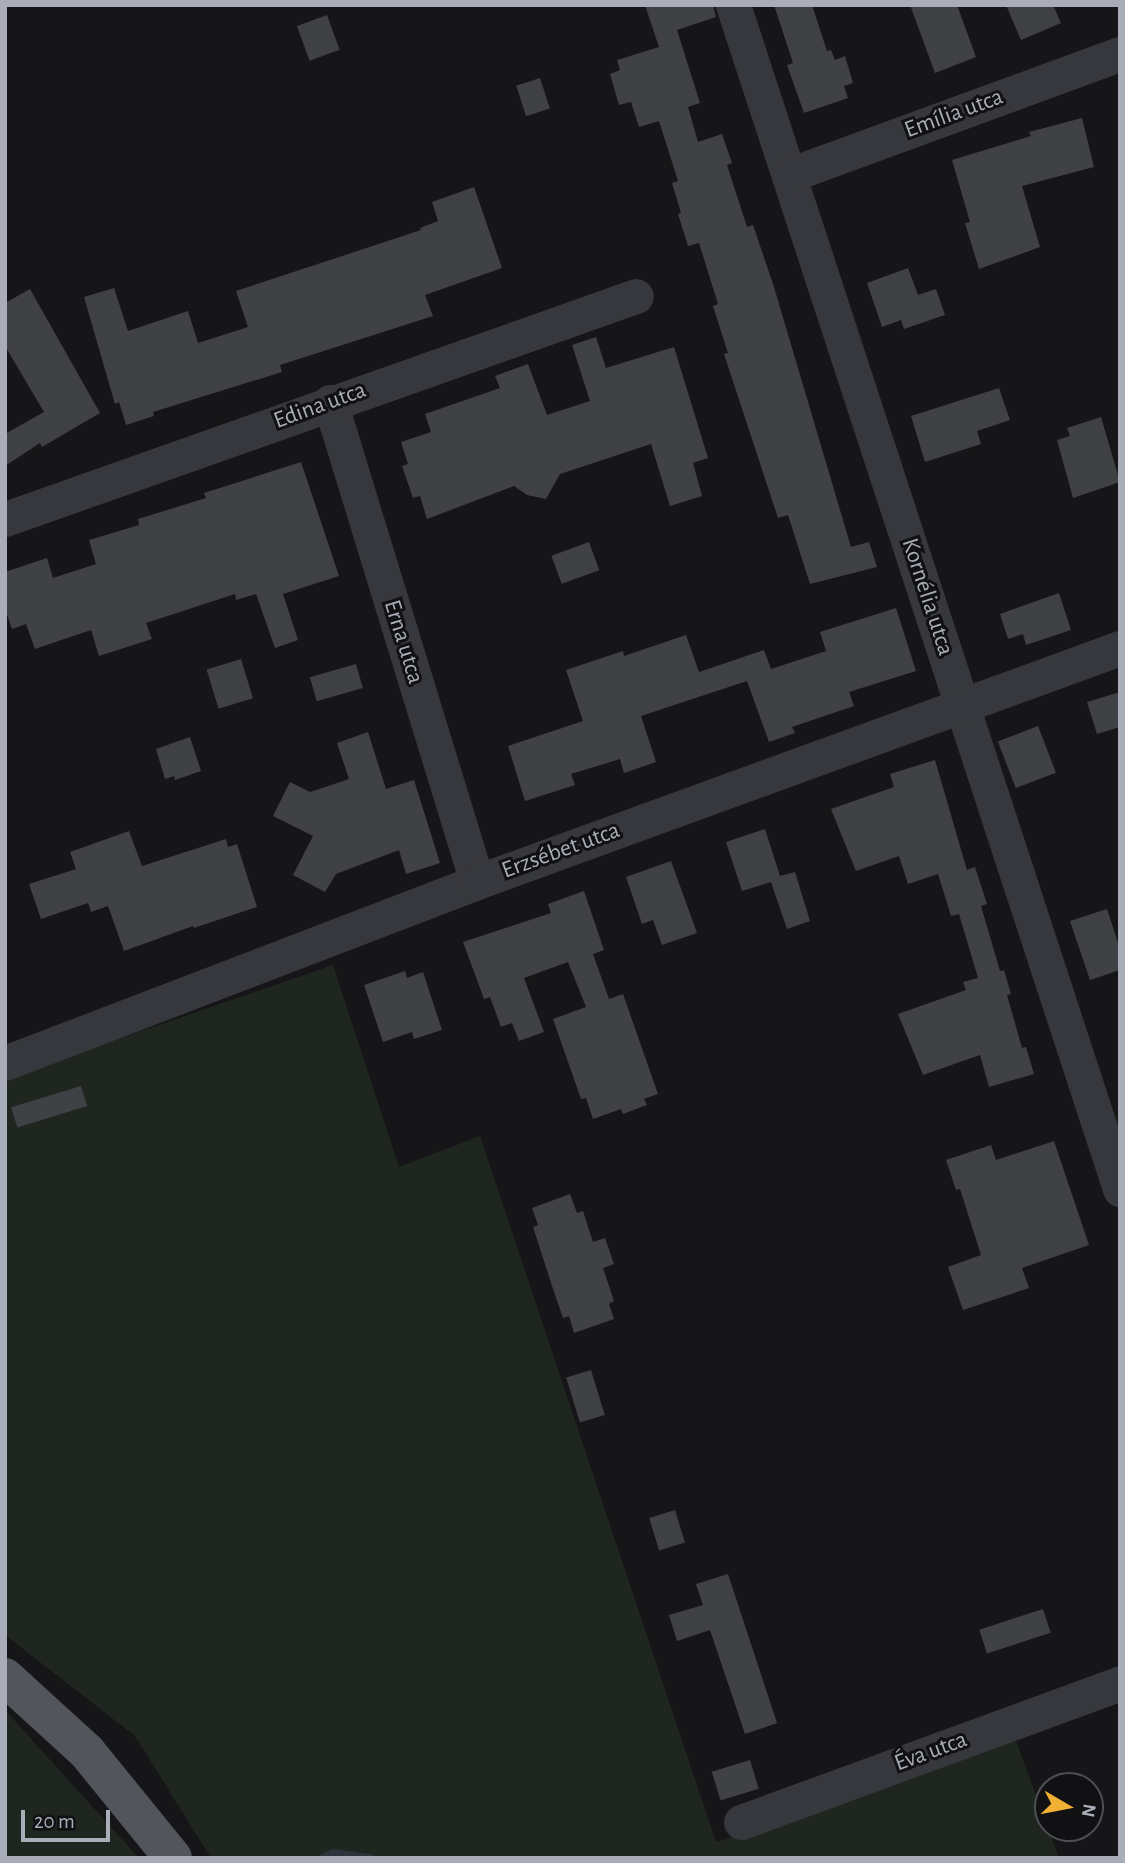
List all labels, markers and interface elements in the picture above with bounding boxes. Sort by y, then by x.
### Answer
street label: Emília utca [901,83,1007,145]
street label: Edina utca [270,376,370,436]
street label: Kornélia utca [894,535,960,659]
street label: Erna utca [377,597,429,687]
street label: Erzsébet utca [498,816,624,886]
street label: Éva utca [891,1726,971,1778]
north arrow [1034,1772,1104,1842]
scale bar [24,1797,114,1841]
text: N [1078,1802,1099,1819]
text: 20 m [34,1811,75,1832]

